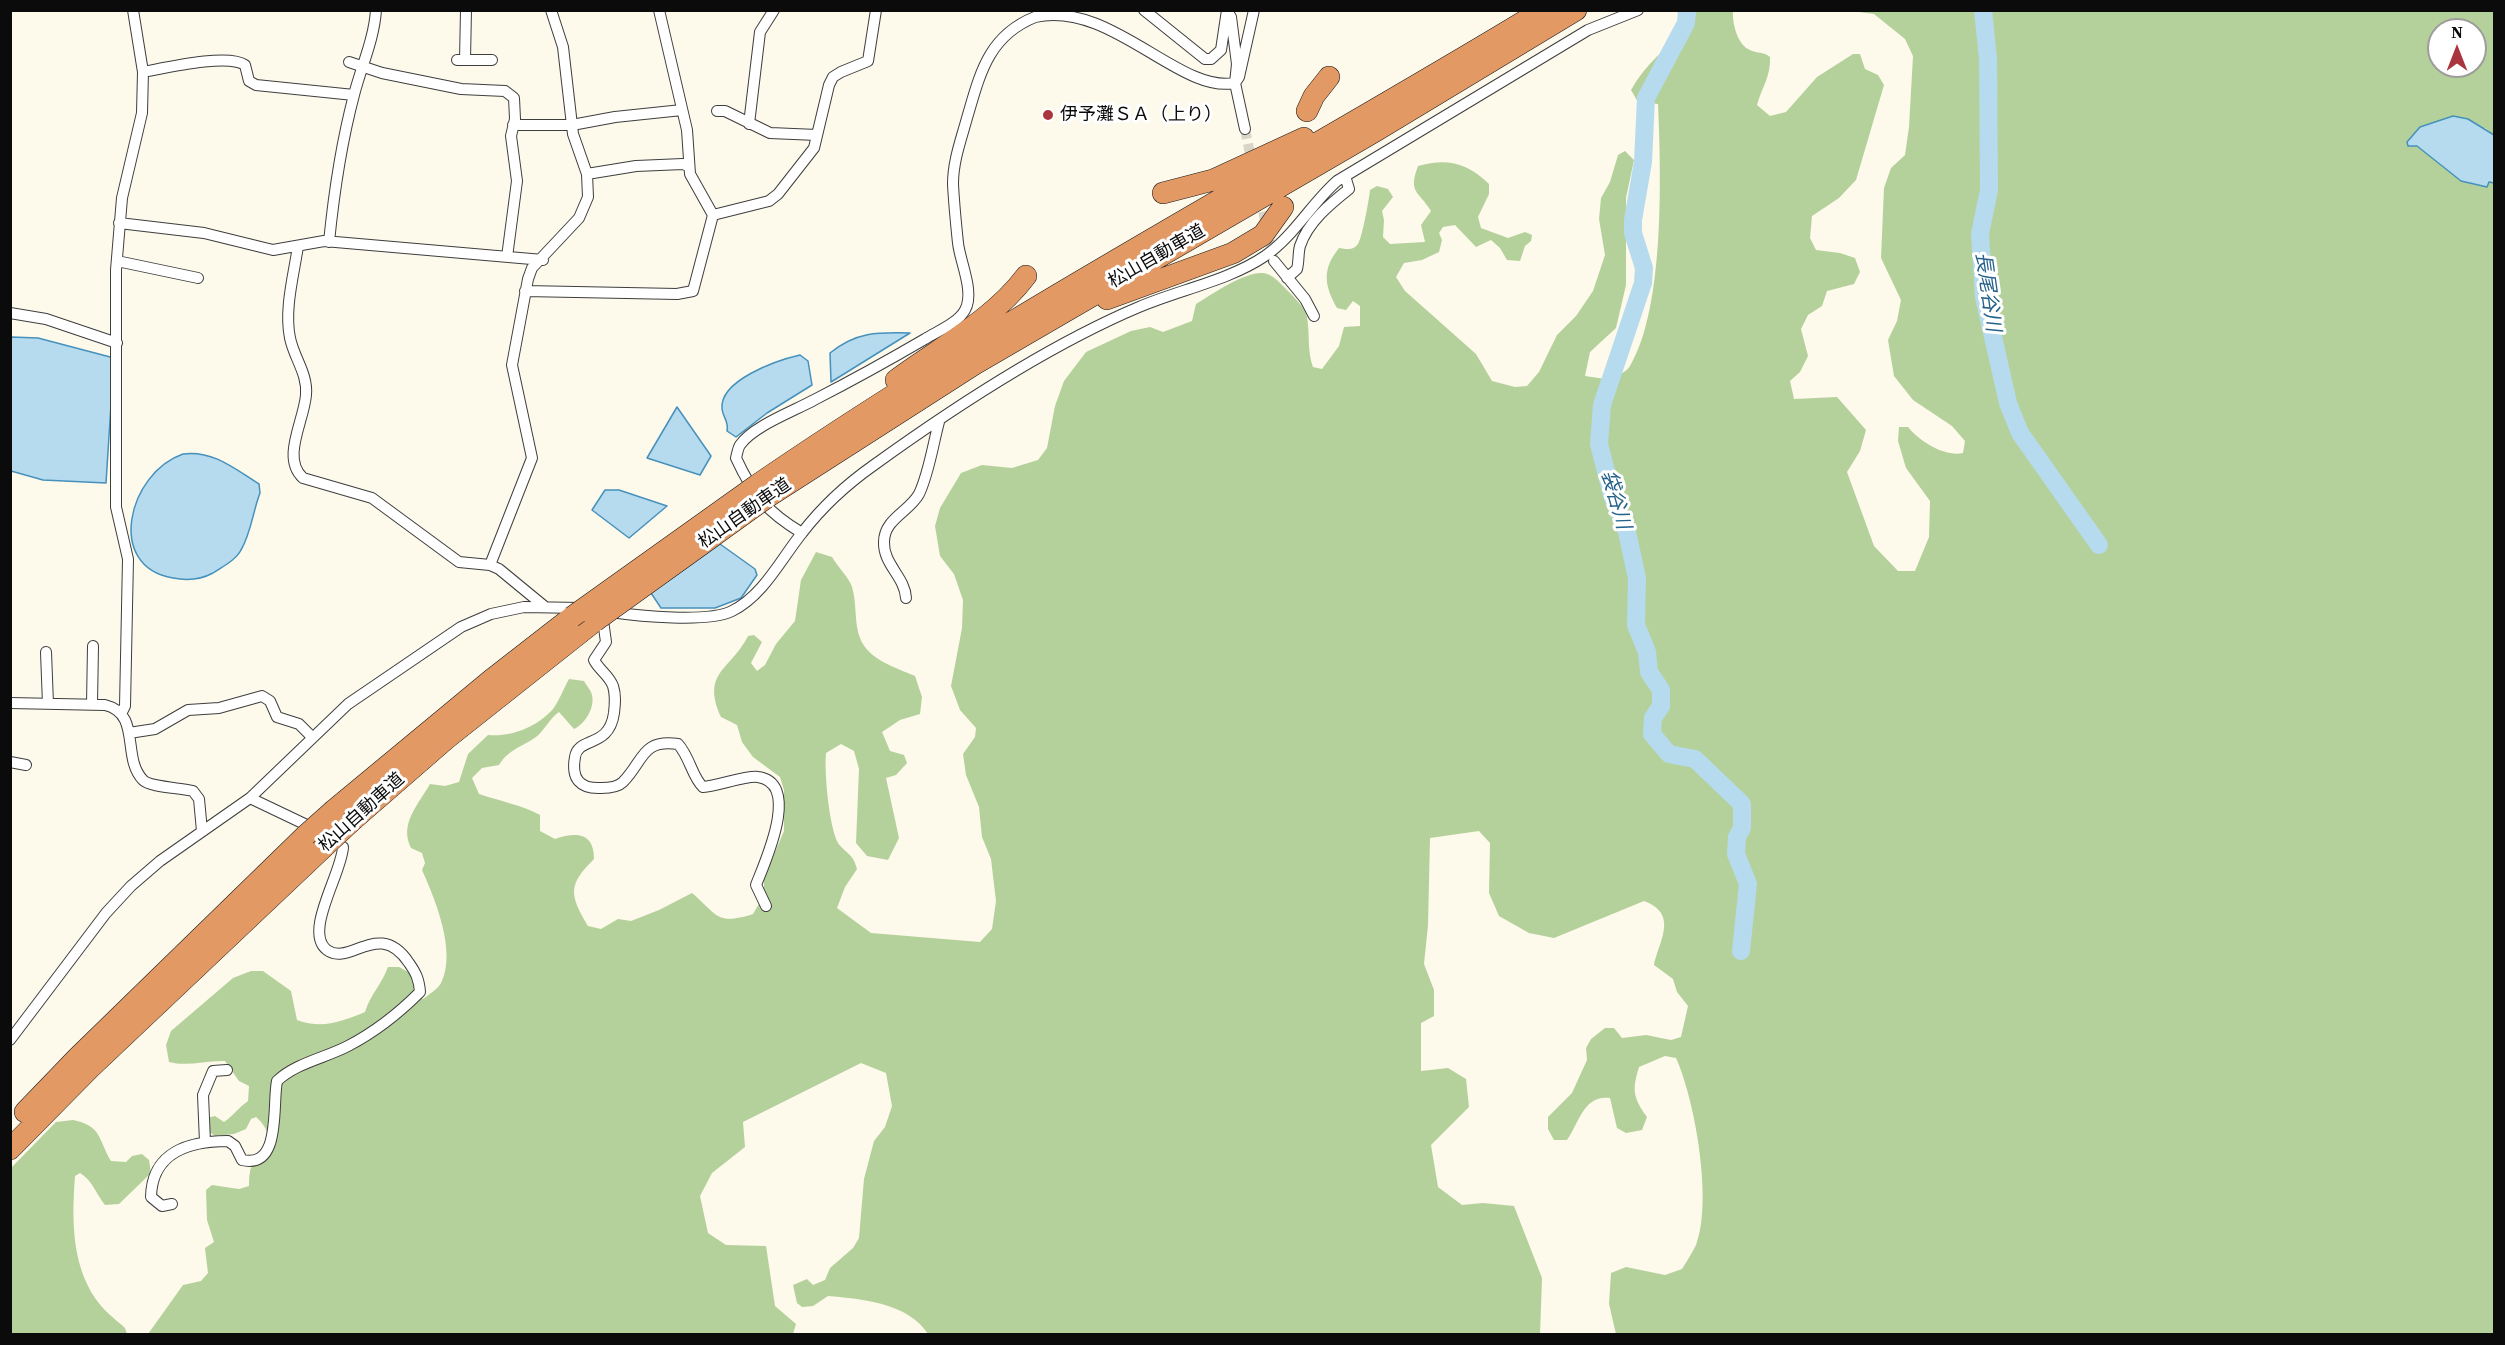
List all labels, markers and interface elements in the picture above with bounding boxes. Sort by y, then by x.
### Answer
north arrow [2427,18,2487,78]
text: N [2451,21,2463,43]
place label: 伊予灘ＳＡ（上り） [1060,104,1222,126]
marker: 伊予灘ＳＡ（上り） [1041,108,1055,122]
street label: 松山自動車道 [1105,221,1209,293]
water label: 長尾谷川 [1970,251,2004,333]
water label: 袋谷川 [1595,468,1635,532]
street label: 松山自動車道 [695,474,795,554]
street label: 松山自動車道 [315,769,409,857]

